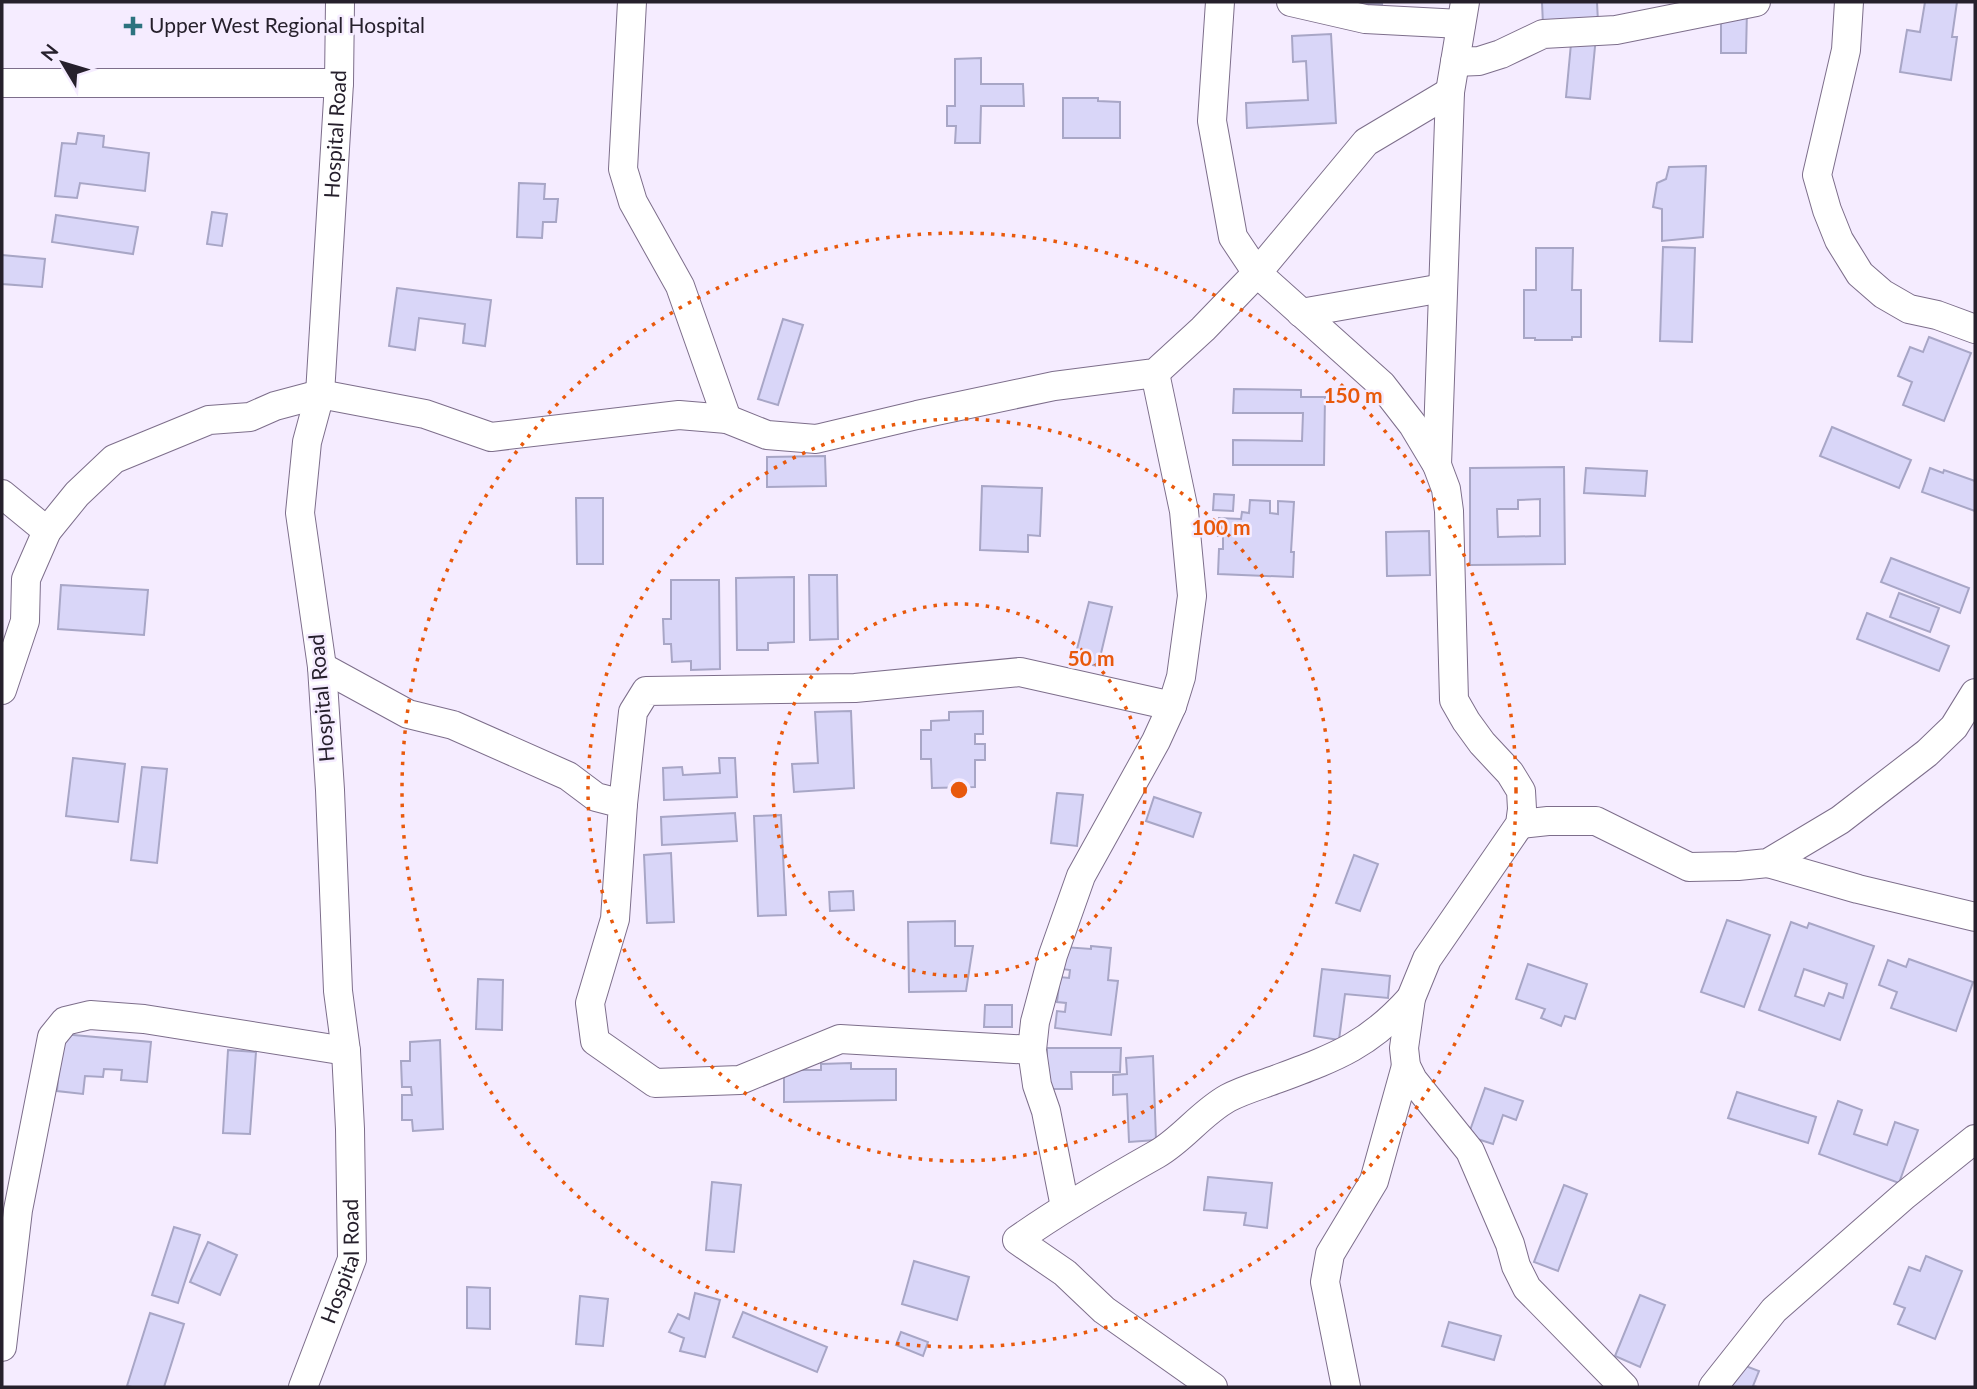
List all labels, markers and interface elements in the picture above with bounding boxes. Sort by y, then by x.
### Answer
place label: Upper West Regional Hospital [149,12,425,37]
marker: Upper West Regional Hospital [123,16,143,36]
north arrow [28,28,98,98]
text: N [36,39,63,65]
street label: Hospital Road [318,70,350,199]
text: 150 m [1323,382,1383,407]
text: 100 m [1191,514,1251,539]
street label: Hospital Road [302,633,339,763]
text: 50 m [1067,645,1115,670]
centre of rings [947,778,971,802]
street label: Hospital Road [315,1199,363,1327]

